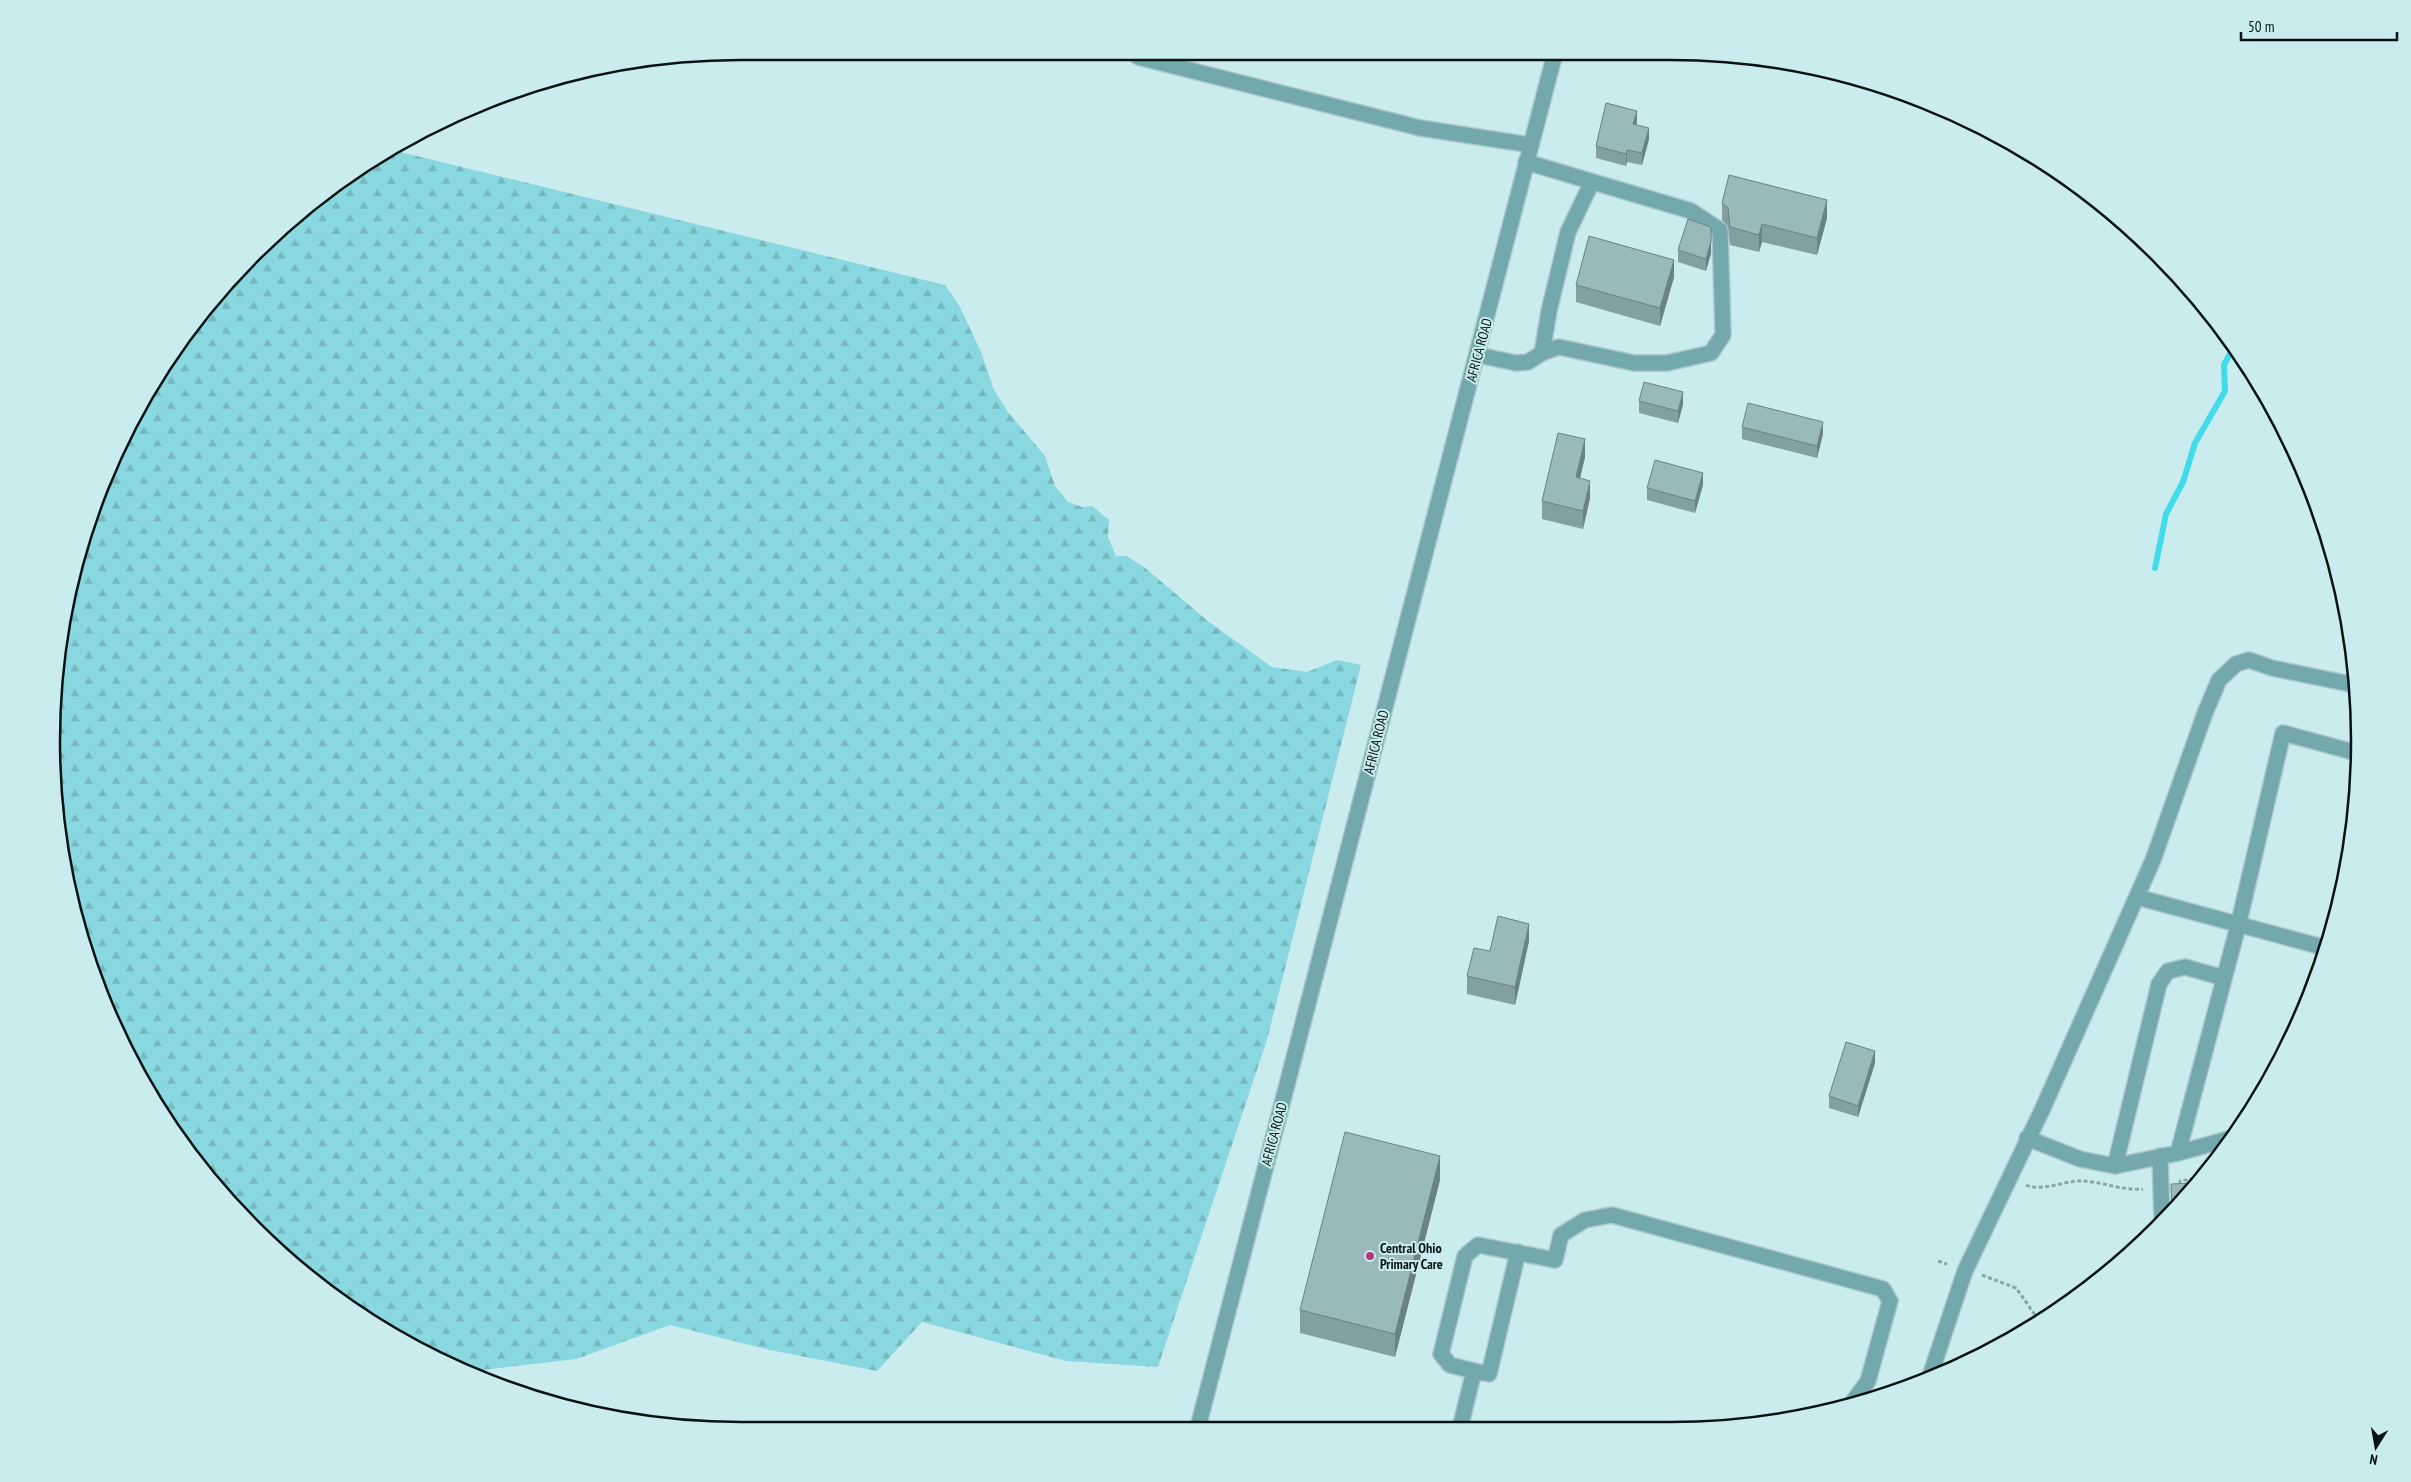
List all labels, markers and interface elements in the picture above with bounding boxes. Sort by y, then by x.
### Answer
scale bar [2241,10,2397,42]
text: 50 m [2248,17,2274,36]
street label: AFRICA ROAD [1462,316,1496,384]
street label: AFRICA ROAD [1359,708,1393,776]
street label: AFRICA ROAD [1257,1100,1291,1168]
place label: Central Ohio Primary Care [1380,1239,1443,1273]
marker: Central Ohio Primary Care [1364,1250,1376,1262]
north arrow [2351,1422,2401,1472]
text: N [2368,1450,2379,1469]

